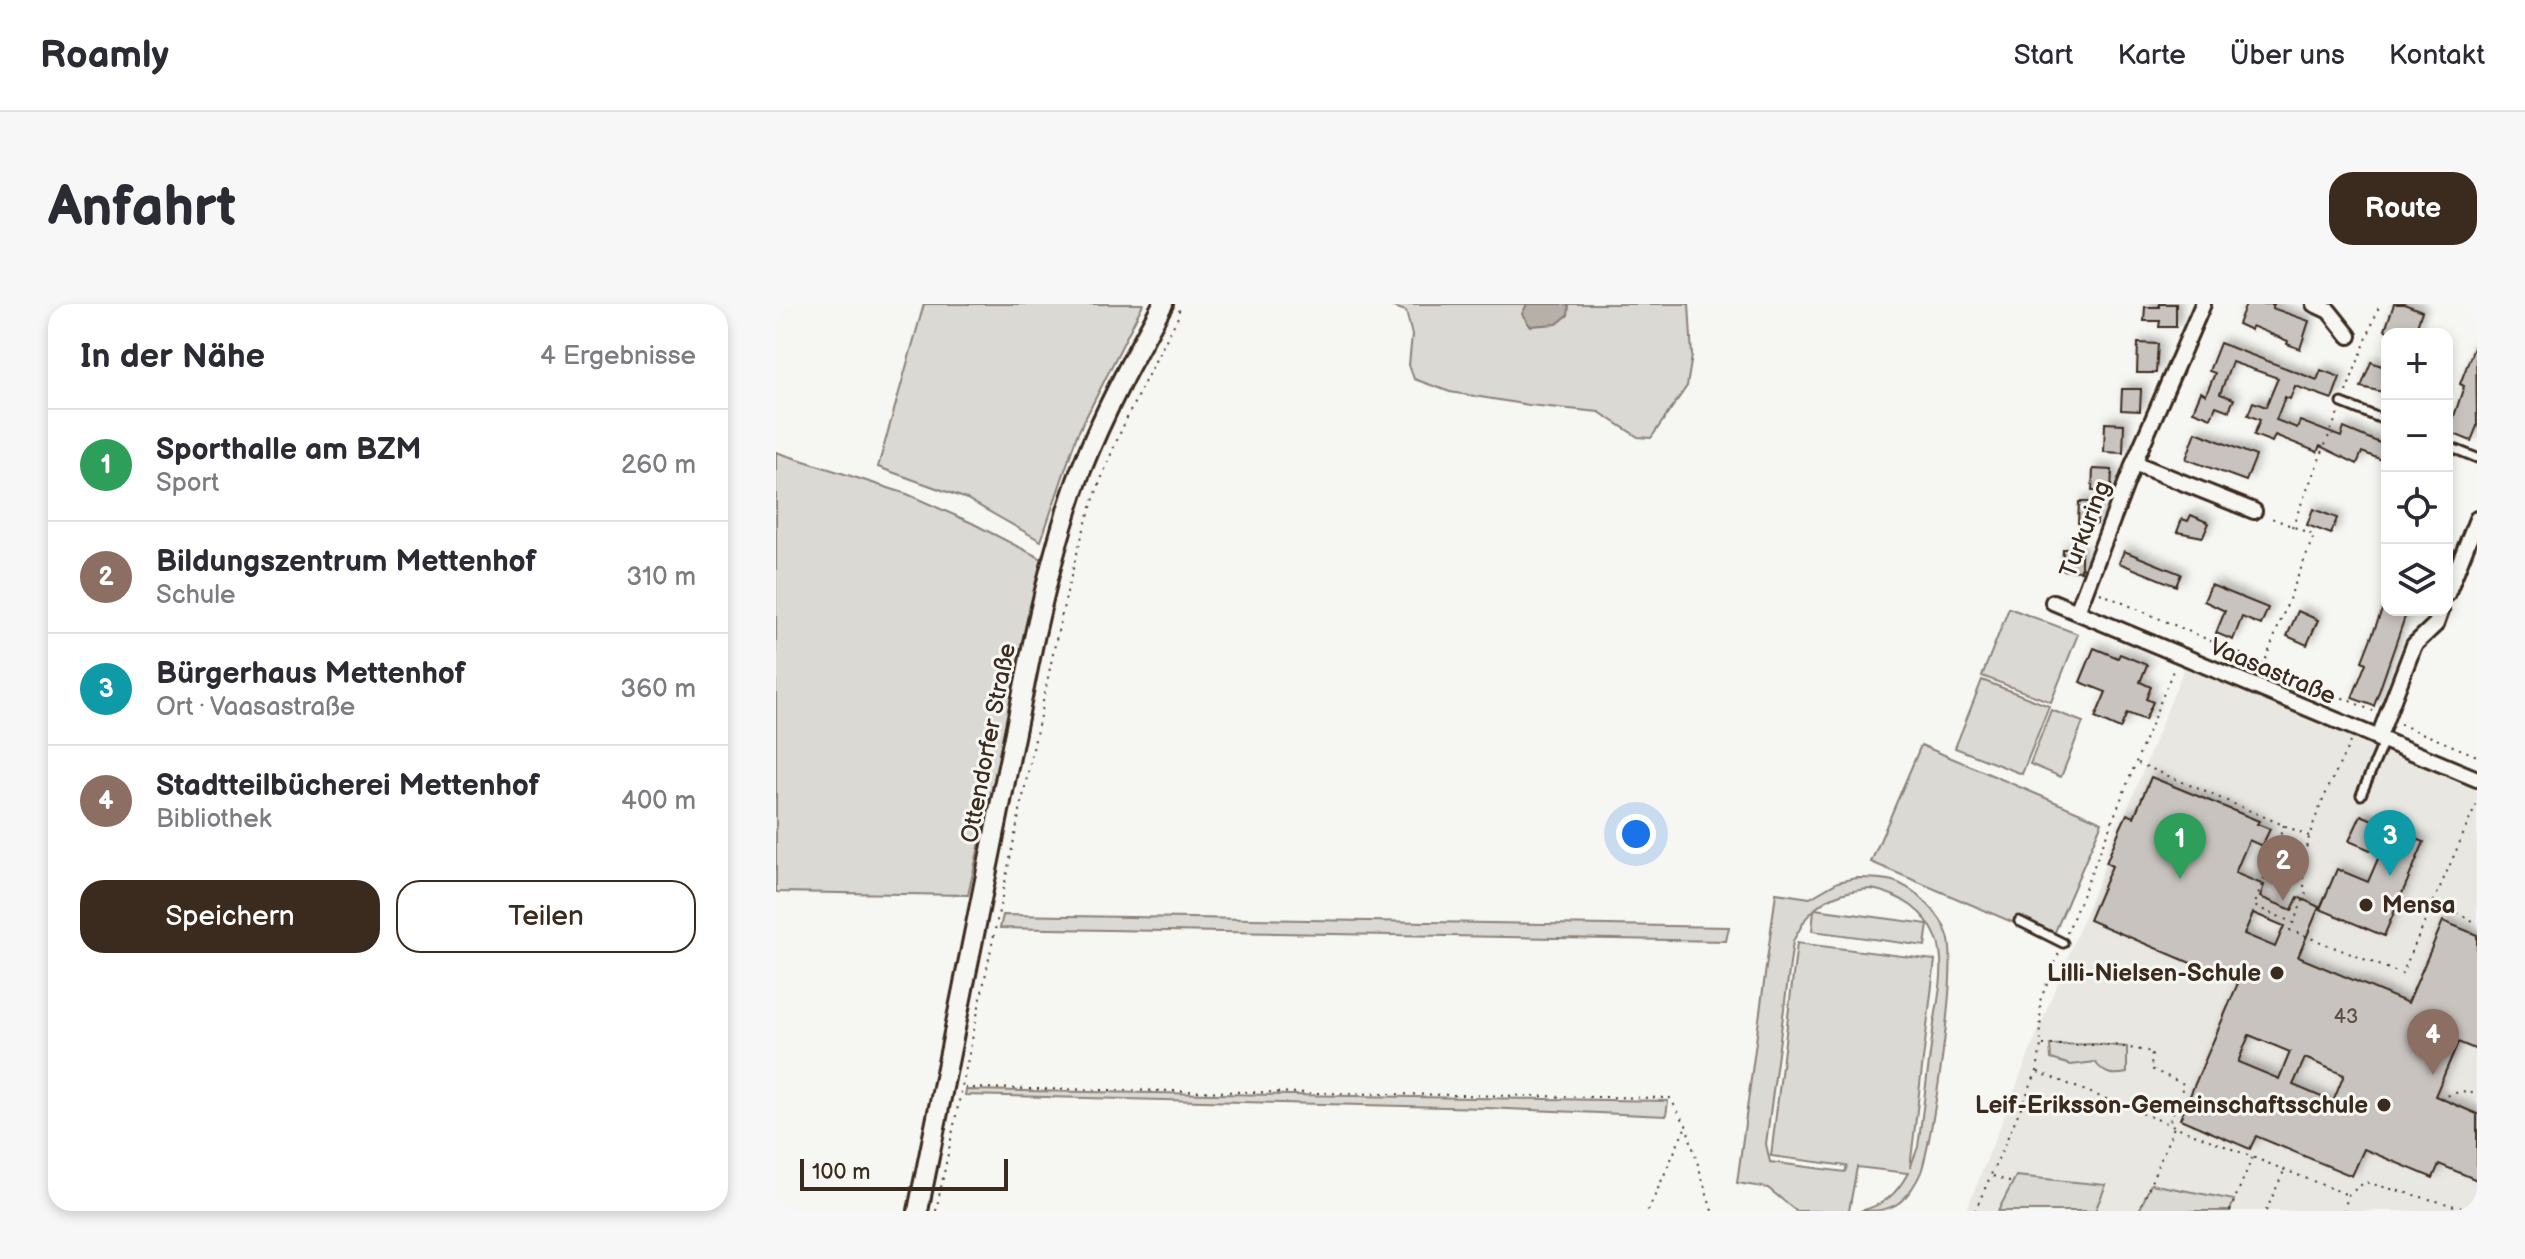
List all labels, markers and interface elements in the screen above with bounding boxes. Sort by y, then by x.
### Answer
text: Roamly [40,33,169,78]
text: Start [2014,39,2073,72]
text: Karte [2117,39,2186,72]
text: Über uns [2230,39,2345,72]
text: Kontakt [2389,39,2485,72]
button: Route [2329,172,2477,245]
text: Anfahrt [48,175,236,242]
map controls [2381,328,2453,616]
button: + [2381,328,2453,400]
text: In der Nähe [80,336,265,377]
text: 4 Ergebnisse [540,341,696,372]
button: − [2381,400,2453,472]
text: Sporthalle am BZM [156,432,421,468]
text: 1 [101,450,111,481]
text: 260 m [621,450,696,481]
text: Sport [156,468,219,499]
button: locate [2381,472,2453,544]
street label: Turkuring [2054,477,2117,582]
text: Bildungszentrum Mettenhof [156,544,537,580]
button: layers [2381,544,2453,616]
text: 2 [98,562,114,593]
text: 310 m [626,562,696,593]
text: Schule [156,580,235,611]
street label: Vaasastraße [2205,632,2340,711]
street label: Ottendorfer Straße [955,641,1022,845]
text: Bürgerhaus Mettenhof [156,656,466,692]
text: 3 [98,674,114,705]
text: 360 m [620,674,696,705]
text: Ort · Vaasastraße [156,692,355,723]
text: Stadtteilbücherei Mettenhof [156,768,540,804]
text: 4 [98,786,114,817]
text: 400 m [621,786,696,817]
text: Bibliothek [156,804,271,835]
pin: 3 [2364,810,2416,876]
pin: 1 [2154,813,2206,879]
your location [1616,814,1656,854]
pin: 2 [2257,835,2309,901]
button: Speichern [80,880,380,953]
button: Teilen [396,880,696,953]
place label: Mensa [2382,891,2455,920]
marker: Mensa [2357,896,2375,914]
place label: Lilli-Nielsen-Schule [2047,959,2261,988]
marker: Lilli-Nielsen-Schule [2268,964,2286,982]
house number: 43 [2334,1005,2358,1029]
pin: 4 [2407,1009,2459,1075]
place label: Leif-Eriksson-Gemeinschaftsschule [1975,1091,2368,1120]
marker: Leif-Eriksson-Gemeinschaftsschule [2375,1096,2393,1114]
scale bar [800,1155,1008,1191]
text: 100 m [812,1159,871,1186]

